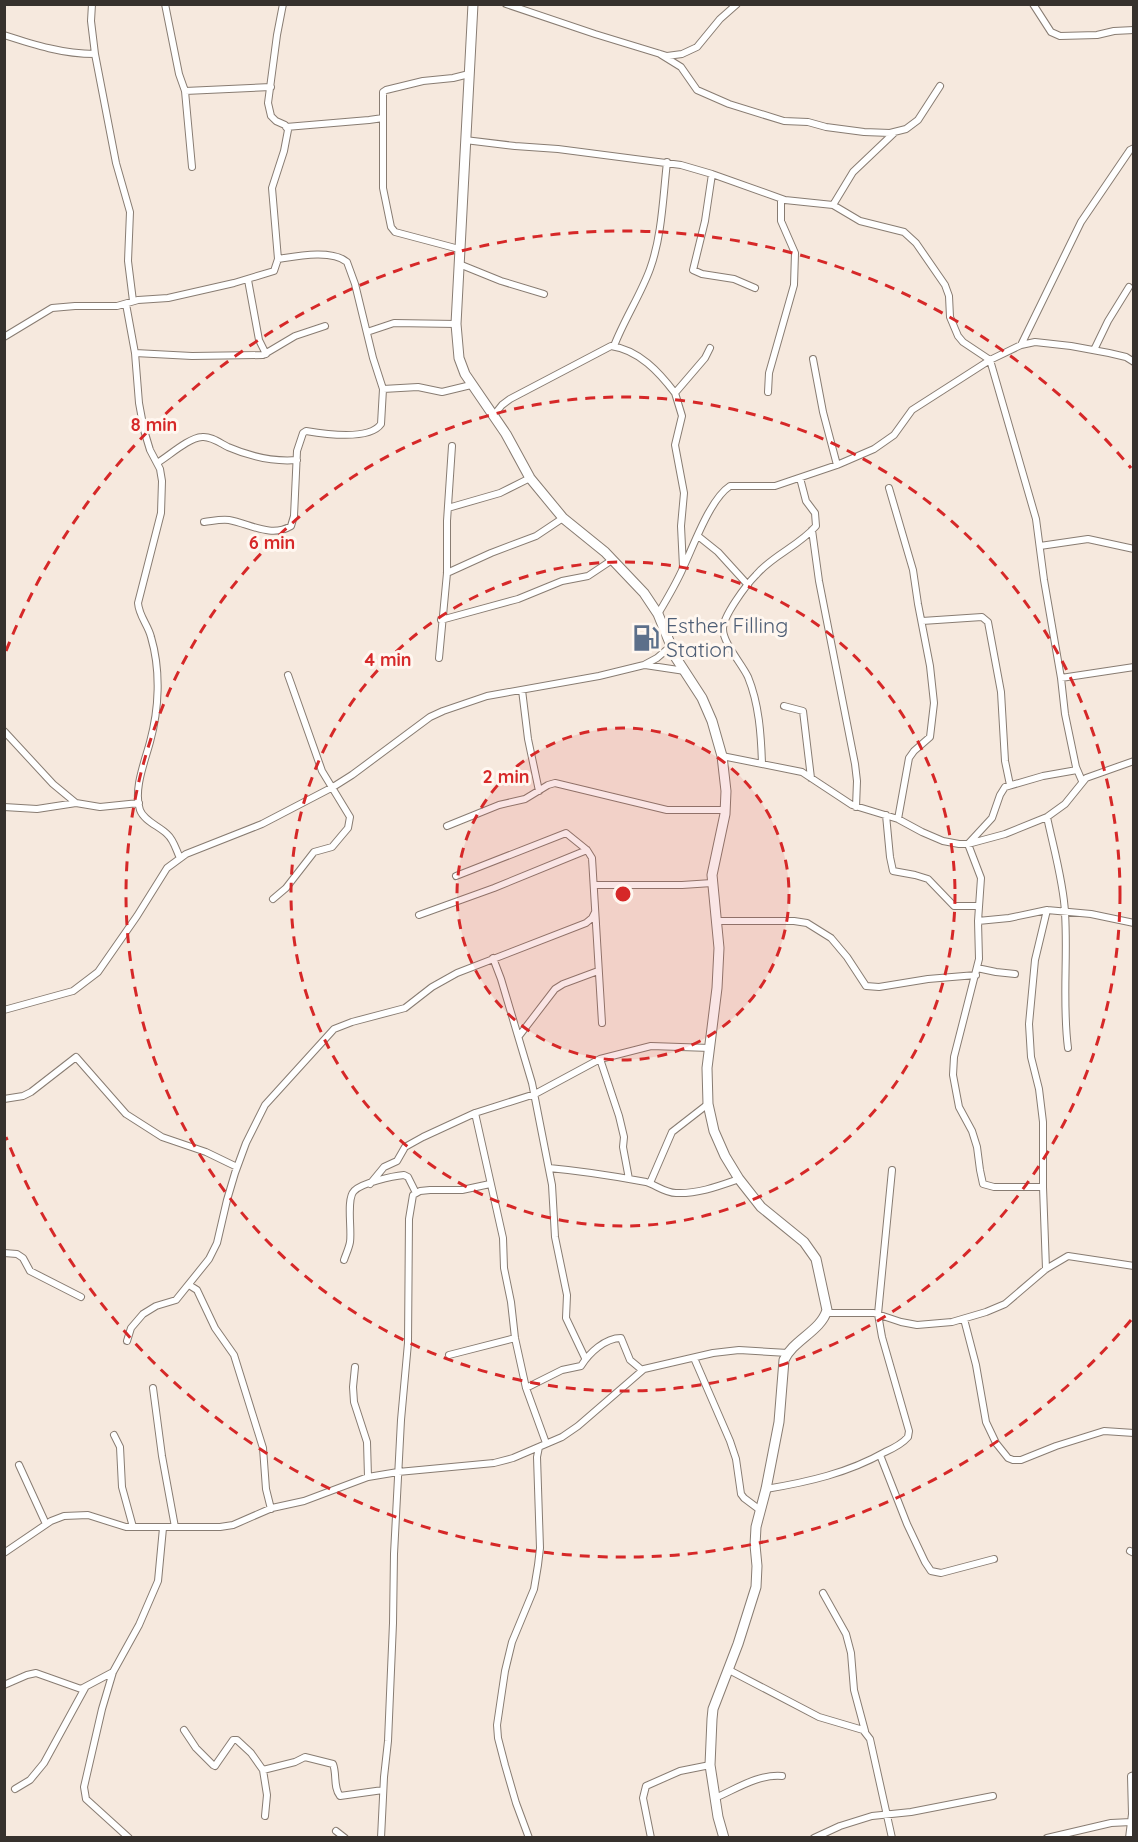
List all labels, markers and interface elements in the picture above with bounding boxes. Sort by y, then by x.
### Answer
text: 8 min [131,413,177,436]
text: 6 min [249,531,295,554]
place label: Esther Filling Station [666,612,788,662]
fuel station icon: Esther Filling Station [631,623,661,653]
text: 4 min [364,648,412,671]
text: 2 min [483,765,529,788]
centre of rings [613,884,633,904]

